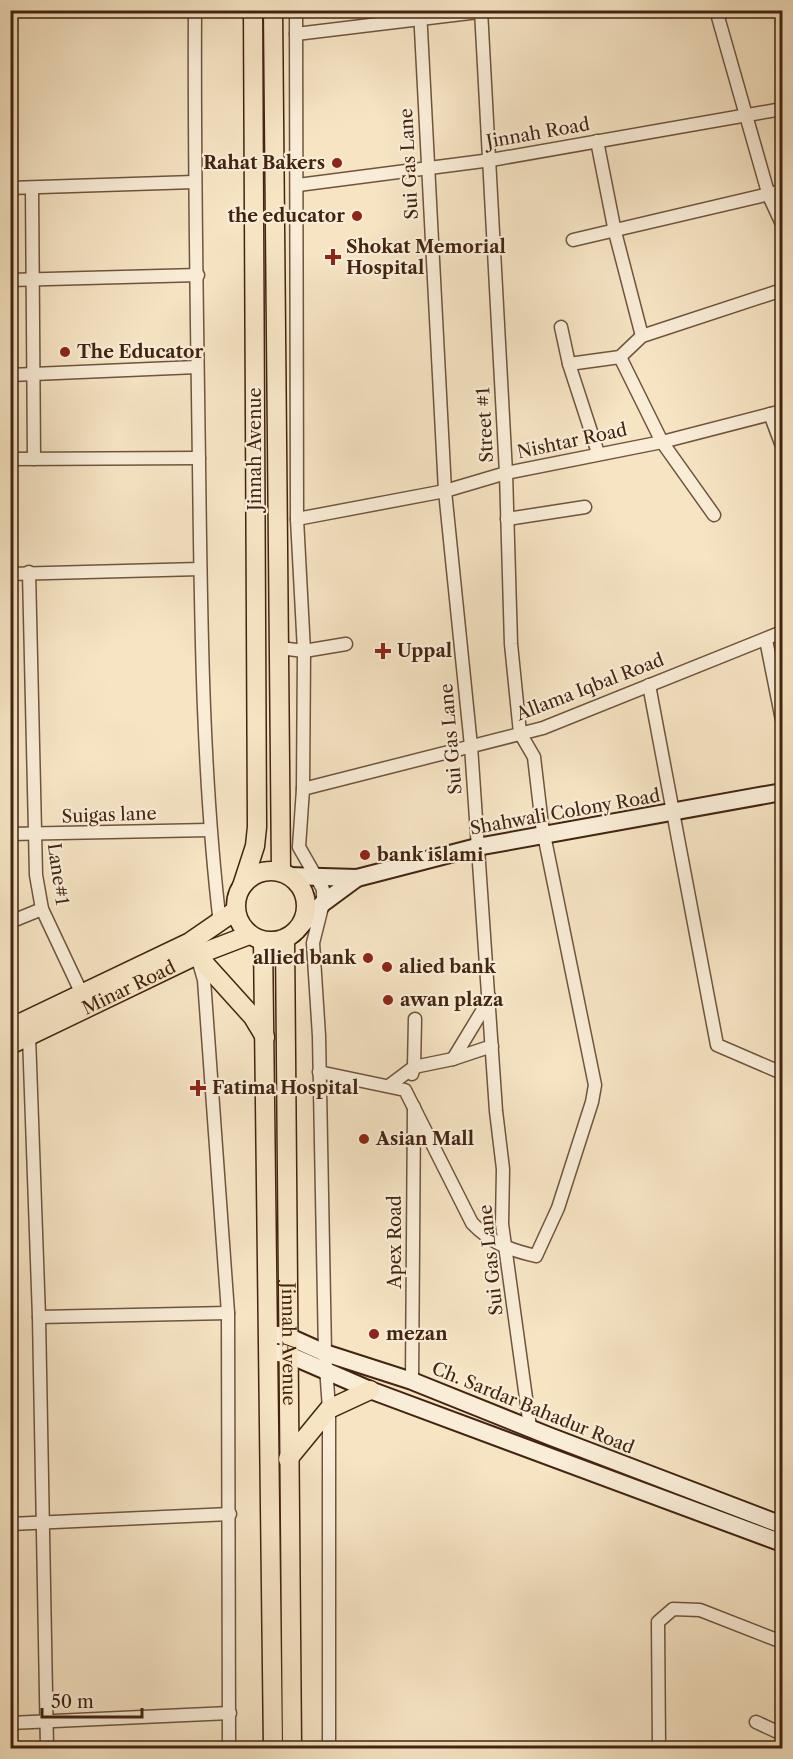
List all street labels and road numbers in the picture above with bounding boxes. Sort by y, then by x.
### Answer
street label: Sui Gas Lane [395,108,423,220]
street label: Jinnah Road [482,113,591,153]
street label: Street #1 [472,386,498,463]
street label: Jinnah Avenue [244,387,266,514]
street label: Nishtar Road [515,419,629,463]
street label: Allama Iqbal Road [512,649,667,726]
street label: Sui Gas Lane [435,683,467,795]
street label: Shahwali Colony Road [468,784,662,840]
street label: Suigas lane [61,802,157,828]
street label: Lane#1 [43,842,73,907]
street label: Minar Road [79,956,179,1020]
street label: Apex Road [384,1195,406,1290]
street label: Sui Gas Lane [474,1203,508,1317]
street label: Jinnah Avenue [277,1279,300,1406]
street label: Ch. Sardar Bahadur Road [429,1357,637,1459]

